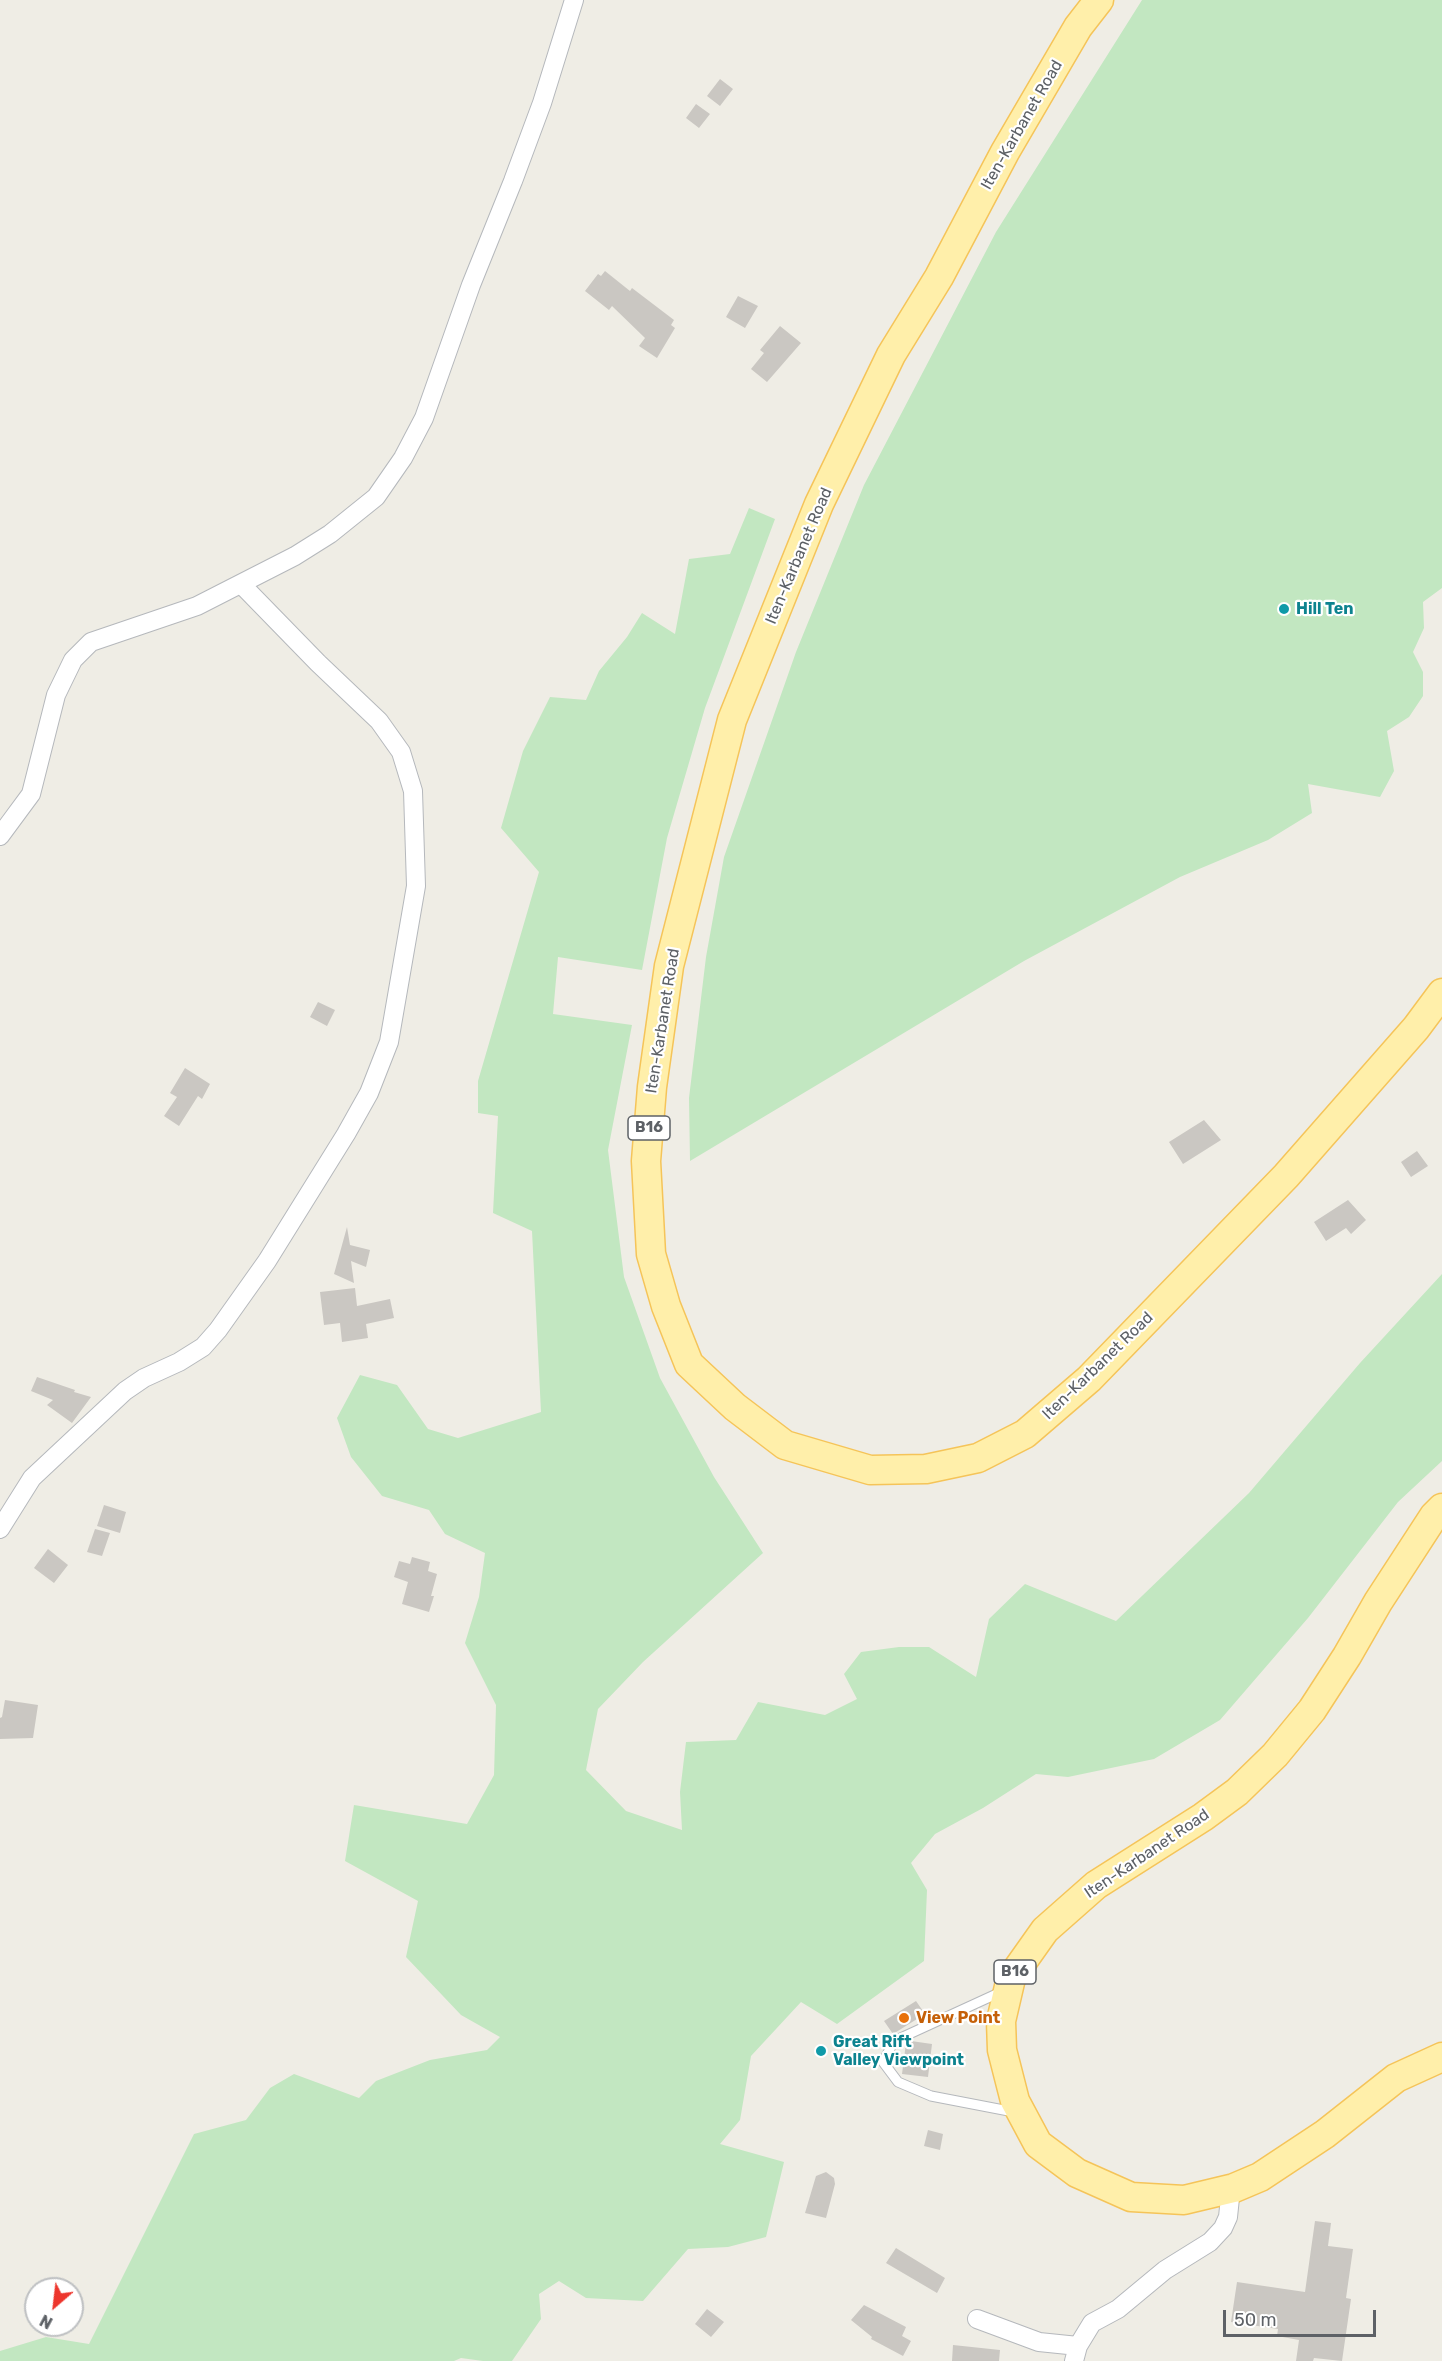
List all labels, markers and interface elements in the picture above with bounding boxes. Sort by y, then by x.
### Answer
street label: Iten-Karbanet Road [977,57,1067,193]
street label: Iten-Karbanet Road [762,485,836,627]
place label: Hill Ten [1296,599,1354,619]
marker: Hill Ten [1277,602,1291,616]
street label: Iten-Karbanet Road [642,947,684,1095]
road number: B16 [628,1116,670,1140]
street label: Iten-Karbanet Road [1039,1308,1157,1424]
street label: Iten-Karbanet Road [1081,1805,1213,1903]
road number: B16 [994,1960,1036,1984]
place label: View Point [916,2008,1000,2028]
marker: View Point [897,2011,911,2025]
place label: Great Rift Valley Viewpoint [833,2032,964,2070]
marker: Great Rift Valley Viewpoint [814,2044,828,2058]
north arrow [24,2277,84,2337]
scale bar [1226,2298,1379,2336]
text: 50 m [1234,2309,1277,2331]
text: N [37,2310,56,2333]

